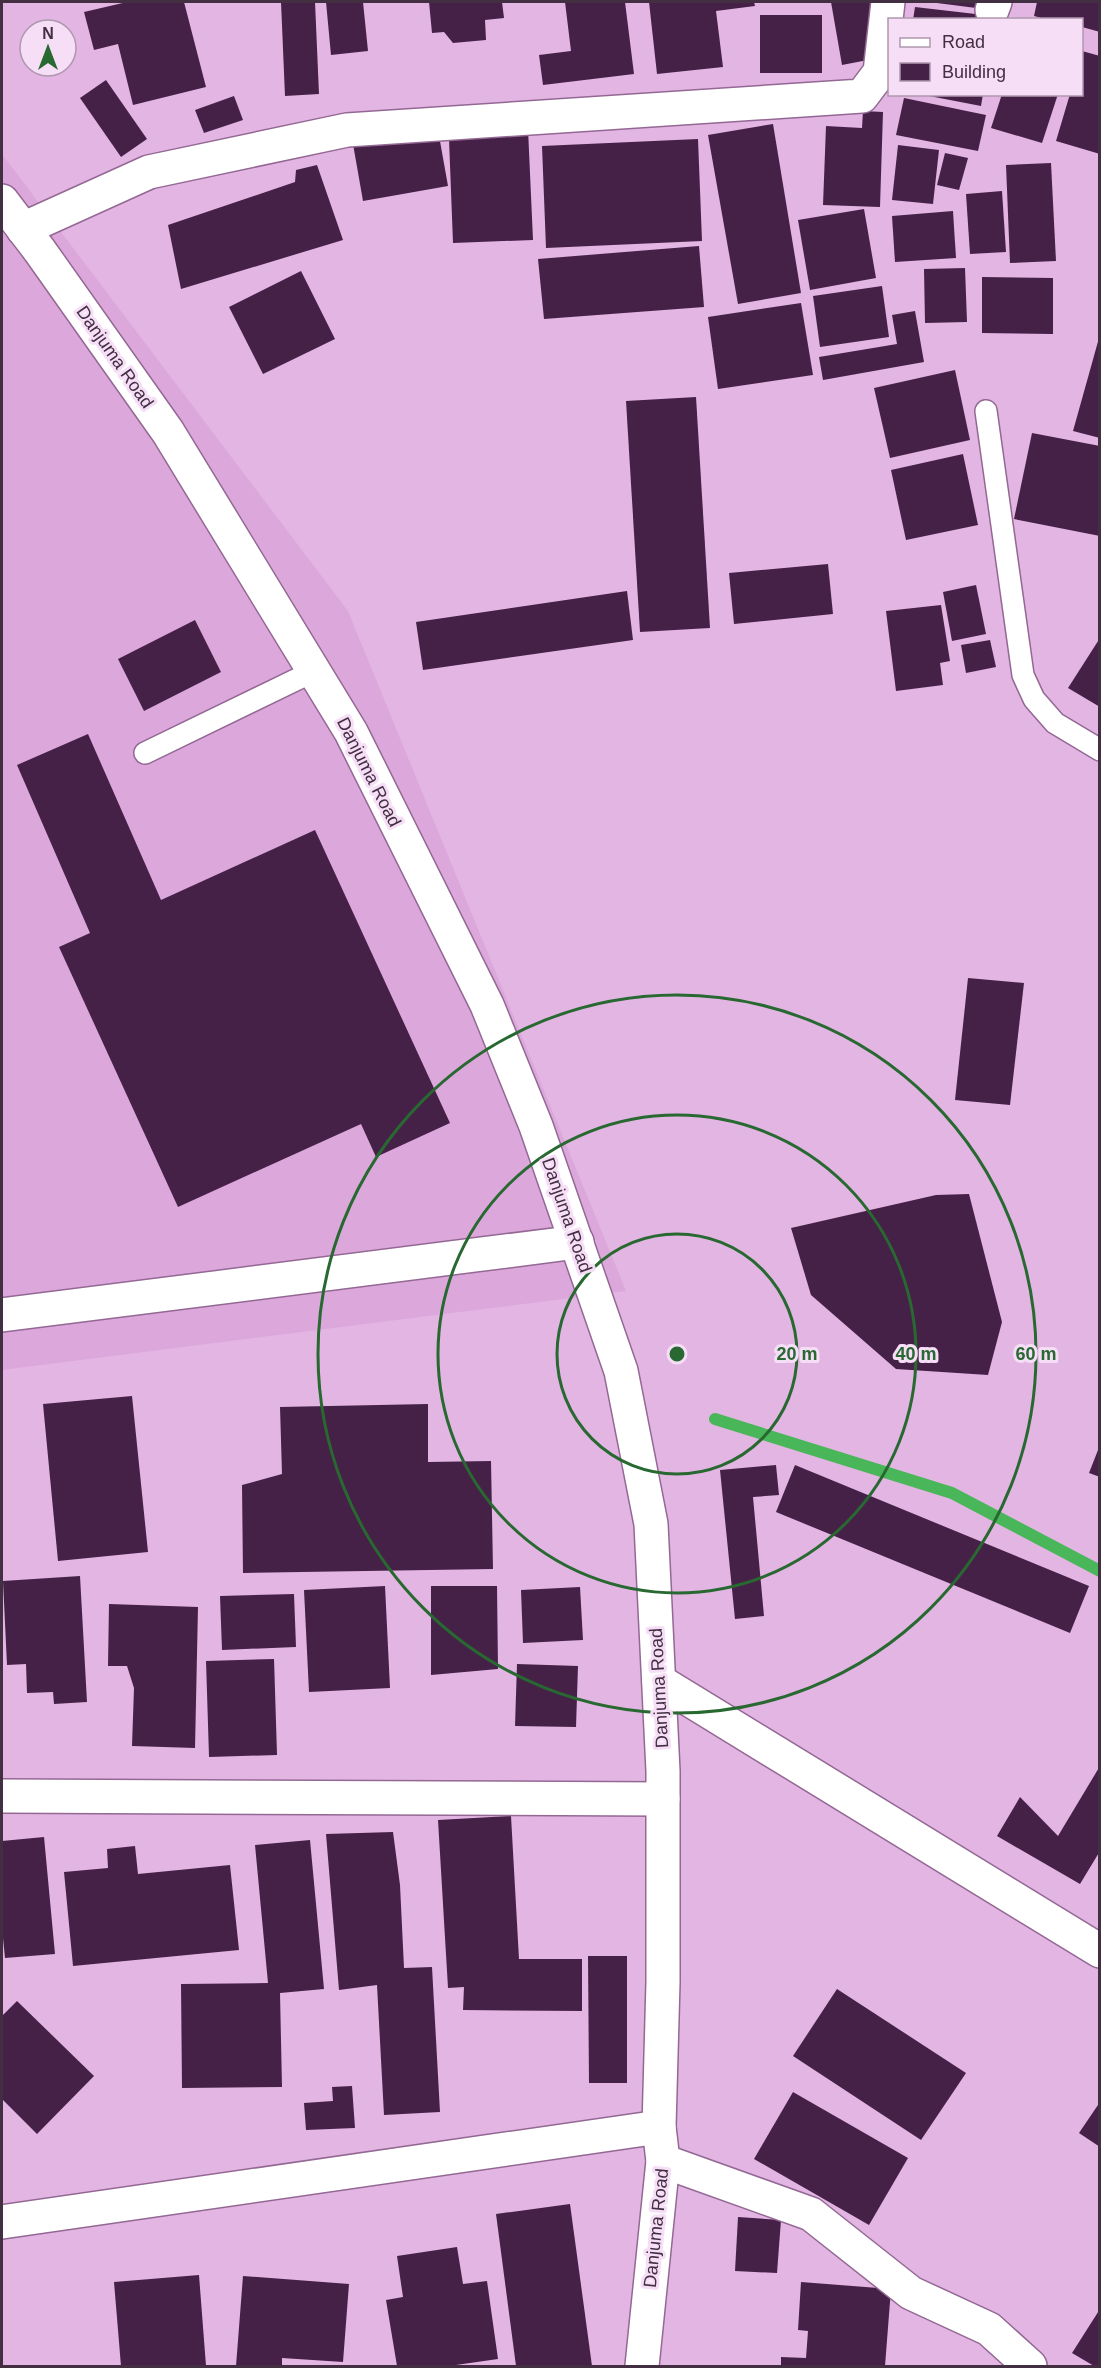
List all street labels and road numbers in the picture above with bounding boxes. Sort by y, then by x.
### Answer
street label: Danjuma Road [72,302,158,412]
street label: Danjuma Road [333,714,405,830]
street label: Danjuma Road [538,1155,596,1275]
street label: Danjuma Road [646,1628,672,1748]
street label: Danjuma Road [640,2167,672,2289]

